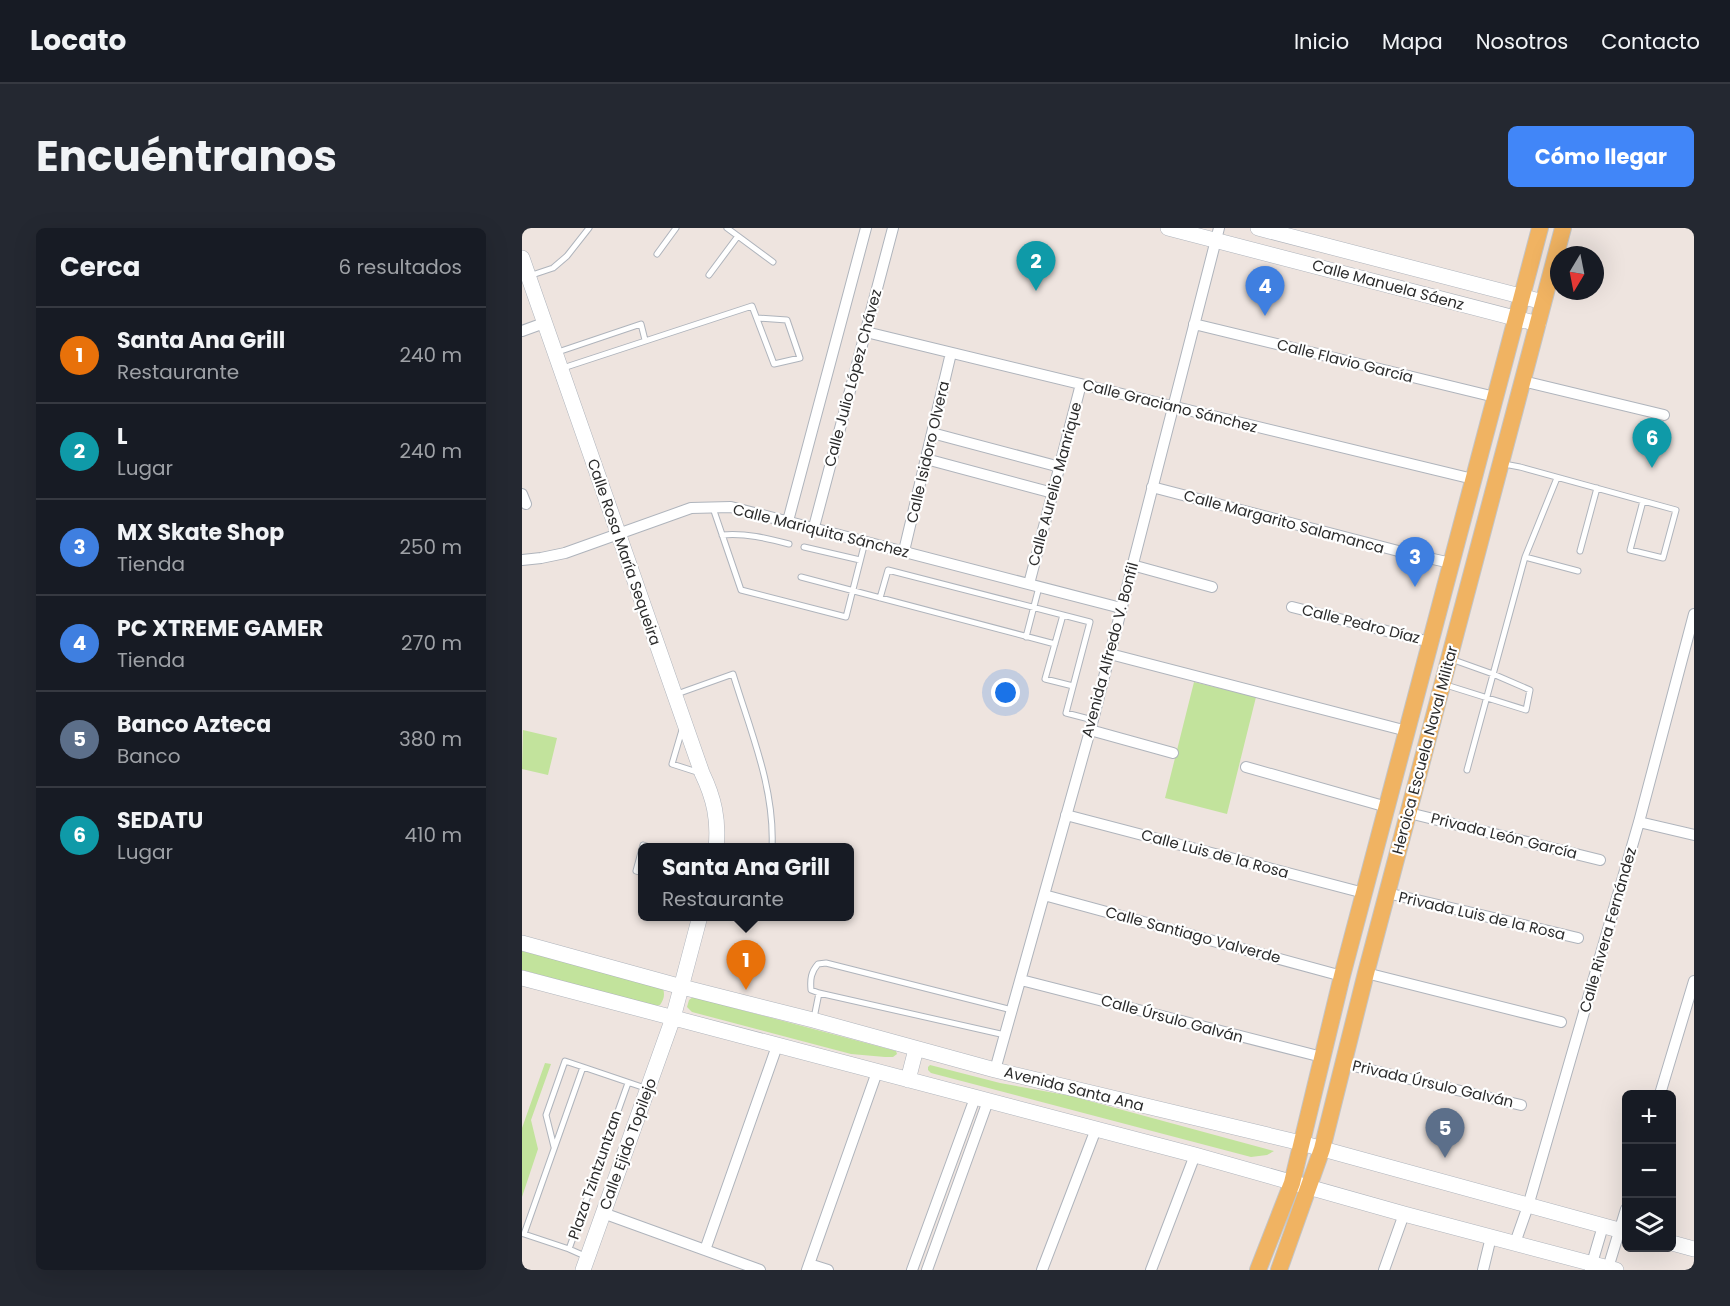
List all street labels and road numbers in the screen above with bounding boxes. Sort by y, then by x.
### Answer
street label: Calle Manuela Sáenz [1310,254,1467,315]
street label: Calle Julio López Chávez [819,287,886,469]
street label: Calle Flavio García [1275,333,1416,388]
street label: Calle Graciano Sánchez [1081,374,1260,437]
street label: Calle Isidoro Olvera [901,379,954,525]
street label: Calle Aurelio Manrique [1023,400,1087,568]
street label: Calle Rosa María Sequeira [583,456,666,648]
street label: Calle Margarito Salamanca [1181,485,1387,558]
street label: Calle Mariquita Sánchez [731,498,912,563]
street label: Avenida Alfredo V. Bonfil [1076,560,1143,740]
street label: Calle Pedro Díaz [1300,599,1423,648]
street label: Heroica Escuela Naval Militar [1387,643,1463,857]
street label: Privada León García [1429,807,1580,864]
street label: Calle Luis de la Rosa [1139,824,1291,883]
street label: Calle Rivera Fernández [1574,845,1641,1015]
street label: Privada Luis de la Rosa [1397,886,1567,945]
street label: Calle Santiago Valverde [1103,901,1283,968]
street label: Calle Úrsulo Galván [1099,989,1246,1048]
street label: Privada Úrsulo Galván [1350,1055,1516,1112]
street label: Avenida Santa Ana [1002,1061,1146,1116]
street label: Calle Ejido Topilejo [594,1075,661,1213]
street label: Plaza Tzintzuntzan [563,1107,626,1242]

